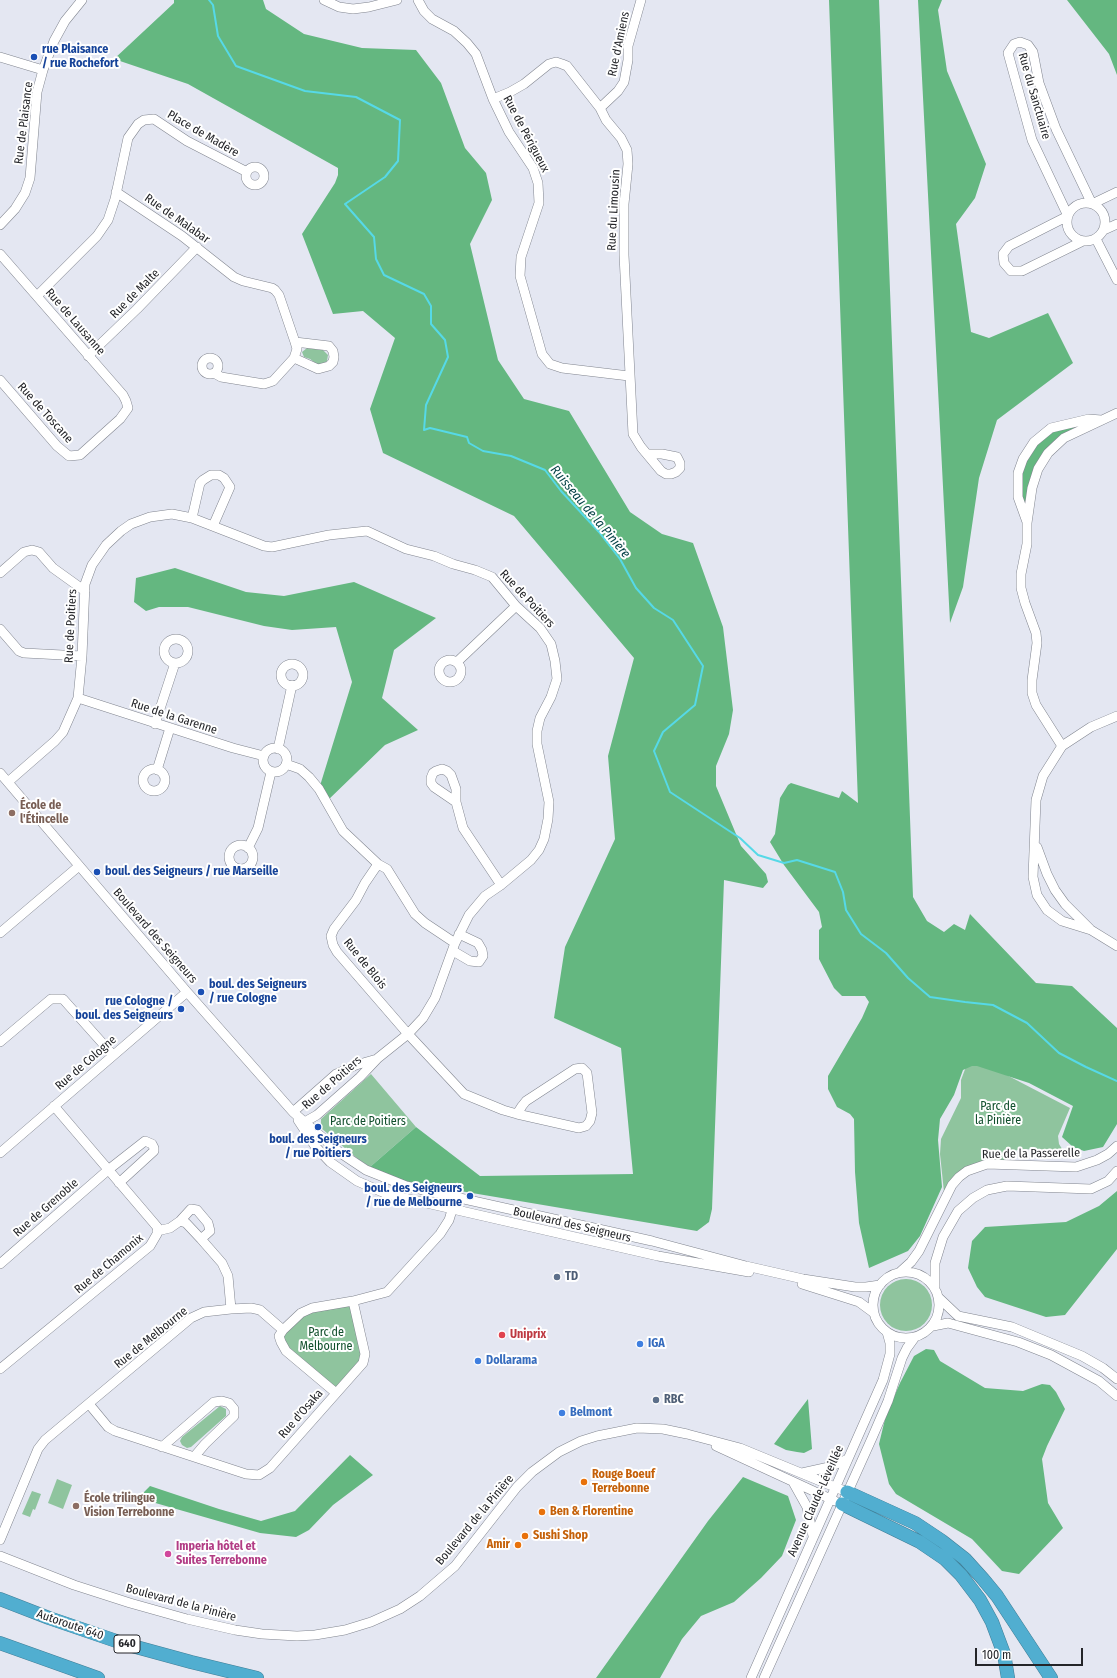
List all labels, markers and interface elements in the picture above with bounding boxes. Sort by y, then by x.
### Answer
street label: Rue d'Amiens [605,10,633,78]
place label: rue Plaisance / rue Rochefort [42,43,119,71]
street label: Rue du Sanctuaire [1015,51,1053,141]
marker: rue Plaisance / rue Rochefort [29,52,39,62]
street label: Rue de Plaisance [12,81,36,165]
street label: Rue de Périgueux [500,93,552,175]
street label: Place de Madère [165,108,241,160]
street label: Rue du Limousin [605,169,623,251]
street label: Rue de Malabar [142,191,212,247]
street label: Rue de Malte [107,266,163,322]
street label: Rue de Lausanne [42,286,108,358]
street label: Rue de Toscane [14,380,76,446]
water label: Ruisseau de la Pinière [547,463,633,561]
street label: Rue de Poitiers [496,567,558,631]
street label: Rue de Poitiers [62,589,80,663]
street label: Rue de la Garenne [129,696,219,738]
place label: École de l'Étincelle [20,799,69,827]
marker: École de l'Étincelle [7,808,17,818]
place label: boul. des Seigneurs / rue Marseille [105,865,278,879]
marker: boul. des Seigneurs / rue Marseille [92,867,102,877]
street label: Boulevard des Seigneurs [110,886,200,986]
street label: Rue de Blois [340,936,390,992]
place label: boul. des Seigneurs / rue Cologne [209,978,307,1006]
marker: boul. des Seigneurs / rue Cologne [196,987,206,997]
place label: rue Cologne / boul. des Seigneurs [75,995,173,1023]
marker: rue Cologne / boul. des Seigneurs [176,1004,186,1014]
street label: Rue de Cologne [53,1033,119,1093]
street label: Rue de Poitiers [299,1053,365,1113]
park label: Parc de la Pinière [975,1100,1021,1128]
park label: Parc de Poitiers [330,1115,406,1129]
marker: boul. des Seigneurs / rue Poitiers [313,1122,323,1132]
place label: boul. des Seigneurs / rue Poitiers [269,1133,367,1161]
street label: Rue de la Passerelle [982,1146,1080,1162]
street label: Rue de Grenoble [11,1176,81,1240]
place label: boul. des Seigneurs / rue de Melbourne [364,1182,462,1210]
marker: boul. des Seigneurs / rue de Melbourne [465,1191,475,1201]
street label: Boulevard des Seigneurs [512,1204,632,1246]
street label: Rue de Chamonix [72,1231,146,1297]
place label: TD [565,1270,578,1284]
marker: TD [552,1272,562,1282]
street label: Rue de Melbourne [112,1304,190,1372]
park label: Parc de Melbourne [299,1326,353,1354]
place label: Uniprix [510,1328,546,1342]
marker: Uniprix [497,1330,507,1340]
place label: IGA [648,1337,665,1351]
marker: IGA [635,1339,645,1349]
place label: Dollarama [486,1354,537,1368]
marker: Dollarama [473,1356,483,1366]
street label: Rue d'Osaka [276,1387,326,1441]
place label: RBC [664,1393,684,1407]
marker: RBC [651,1395,661,1405]
place label: Belmont [570,1406,612,1420]
marker: Belmont [557,1408,567,1418]
street label: Avenue Claude-Léveillée [785,1443,847,1559]
place label: Rouge Boeuf Terrebonne [592,1468,655,1496]
street label: Boulevard de la Pinière [433,1472,517,1568]
marker: Rouge Boeuf Terrebonne [579,1477,589,1487]
place label: École trilingue Vision Terrebonne [84,1492,174,1520]
marker: École trilingue Vision Terrebonne [71,1501,81,1511]
place label: Ben & Florentine [550,1505,633,1519]
marker: Ben & Florentine [537,1507,547,1517]
place label: Sushi Shop [533,1529,588,1543]
marker: Sushi Shop [520,1531,530,1541]
place label: Amir [487,1538,510,1552]
place label: Imperia hôtel et Suites Terrebonne [176,1540,267,1568]
marker: Amir [513,1540,523,1550]
marker: Imperia hôtel et Suites Terrebonne [163,1549,173,1559]
street label: Boulevard de la Pinière [124,1581,238,1625]
street label: Autoroute 640 [35,1607,105,1643]
road number: 640 [114,1635,140,1653]
scale bar [977,1640,1085,1666]
text: 100 m [982,1648,1011,1662]

